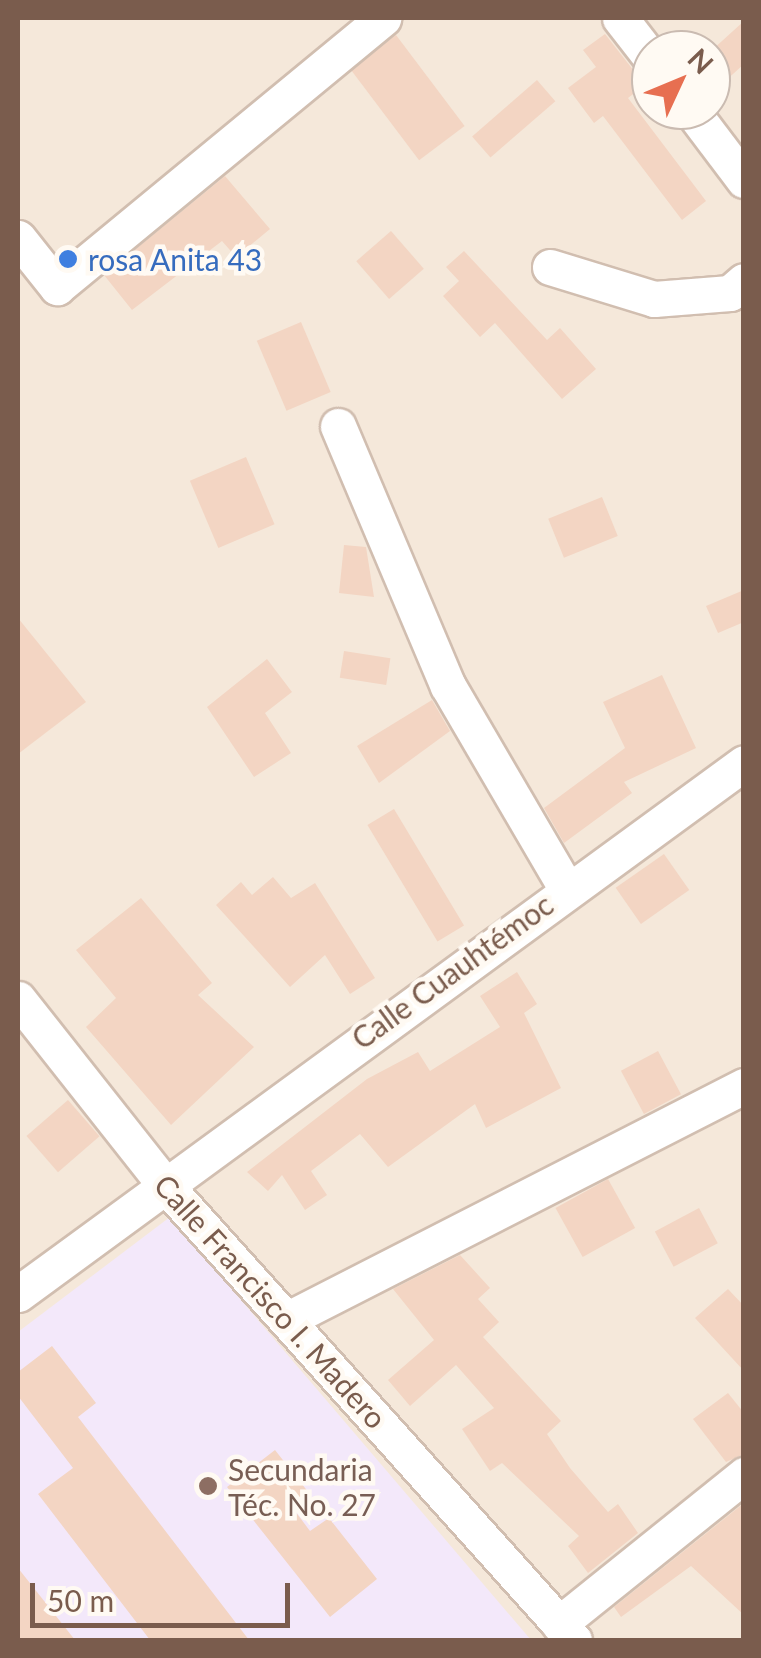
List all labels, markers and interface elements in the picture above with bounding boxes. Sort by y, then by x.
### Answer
north arrow [631,30,731,130]
text: N [681,41,721,80]
place label: rosa Anita 43 [88,241,263,277]
marker: rosa Anita 43 [57,248,79,270]
street label: Calle Cuauhtémoc [344,886,560,1056]
street label: Calle Francisco I. Madero [147,1167,395,1435]
place label: Secundaria Téc. No. 27 [228,1451,376,1522]
marker: Secundaria Téc. No. 27 [197,1475,219,1497]
scale bar [35,1563,295,1625]
text: 50 m [47,1582,114,1618]

